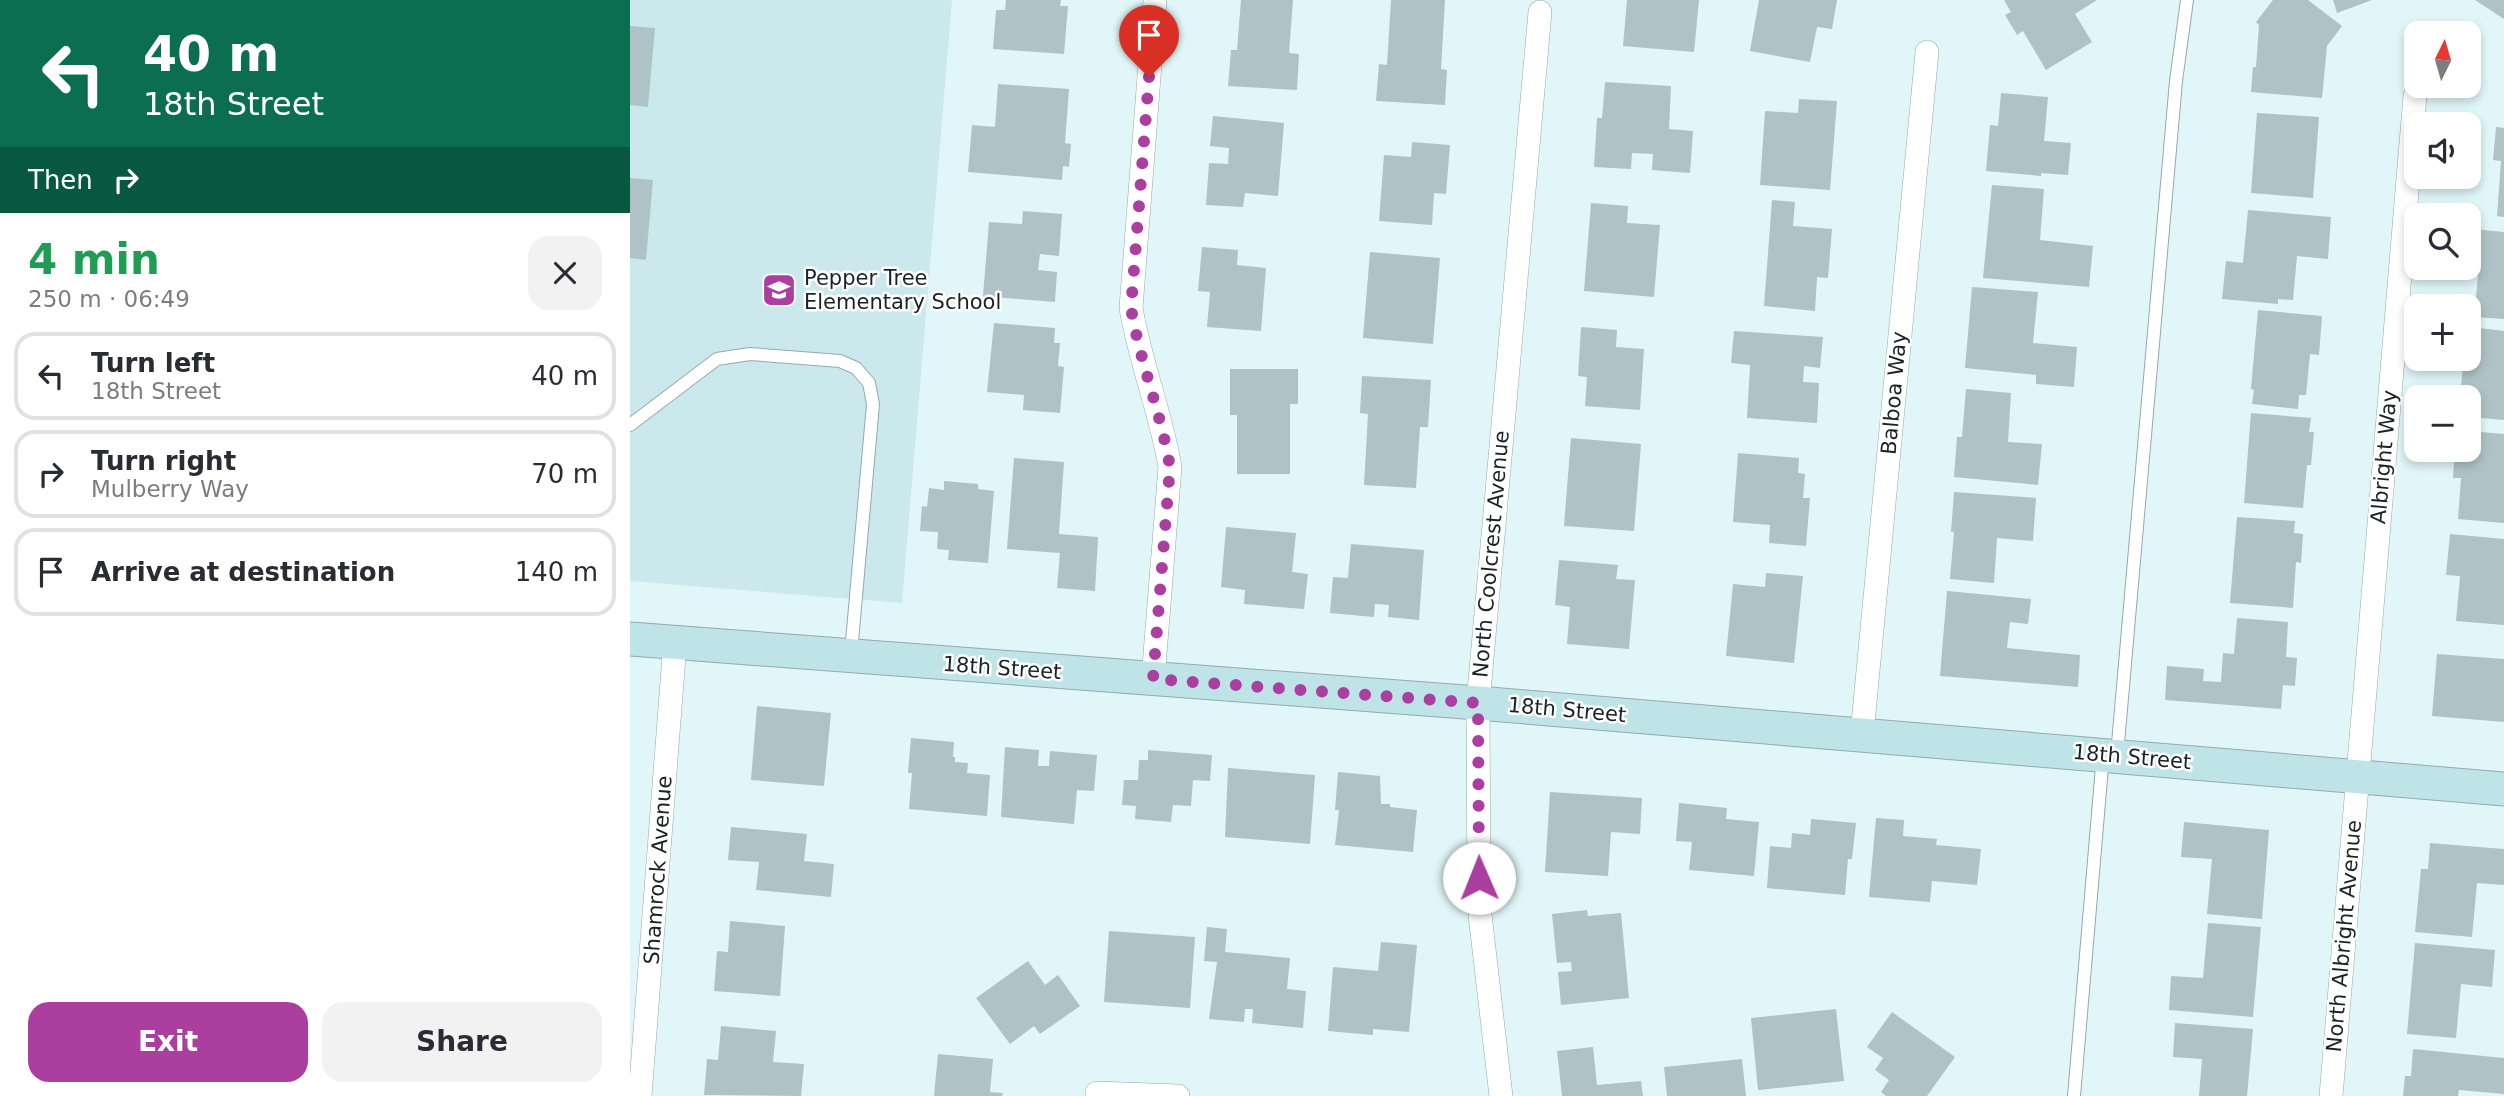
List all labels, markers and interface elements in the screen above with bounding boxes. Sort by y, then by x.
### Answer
pin [1119,5,1179,77]
icon: arrive [1130,16,1168,54]
north arrow [2404,21,2482,98]
map controls [2404,21,2481,462]
text: 40 m [143,26,279,83]
icon: left [28,28,119,119]
text: 18th Street [143,85,324,123]
button: sound [2404,112,2481,189]
icon: right [107,161,145,199]
text: Then [28,165,93,195]
button: search [2404,203,2481,280]
text: 4 min [28,235,160,284]
button: close [528,236,602,310]
place label: Pepper Tree Elementary School [804,266,1001,314]
school or university icon: Pepper Tree Elementary School [760,271,798,309]
text: 250 m · 06:49 [28,286,190,312]
button: + [2404,294,2481,371]
street label: Balboa Way [1877,330,1911,456]
text: Turn left [91,348,215,378]
icon: left [32,357,70,395]
text: 40 m [531,361,598,391]
text: 18th Street [91,378,221,404]
button: − [2404,385,2481,462]
street label: Albright Way [2366,389,2402,525]
street label: North Coolcrest Avenue [1468,429,1514,679]
text: Turn right [91,446,236,476]
icon: right [32,455,70,493]
text: 70 m [531,459,598,489]
text: Mulberry Way [91,476,249,502]
icon: arrive [32,553,70,591]
text: Arrive at destination [91,557,395,587]
text: 140 m [515,557,598,587]
street label: 18th Street [942,652,1062,684]
street label: 18th Street [1507,693,1627,727]
street label: 18th Street [2072,740,2192,774]
street label: Shamrock Avenue [639,775,677,965]
street label: North Albright Avenue [2322,819,2366,1053]
position arrow [1442,841,1516,915]
button: Exit [28,1002,308,1082]
button: Share [322,1002,602,1082]

